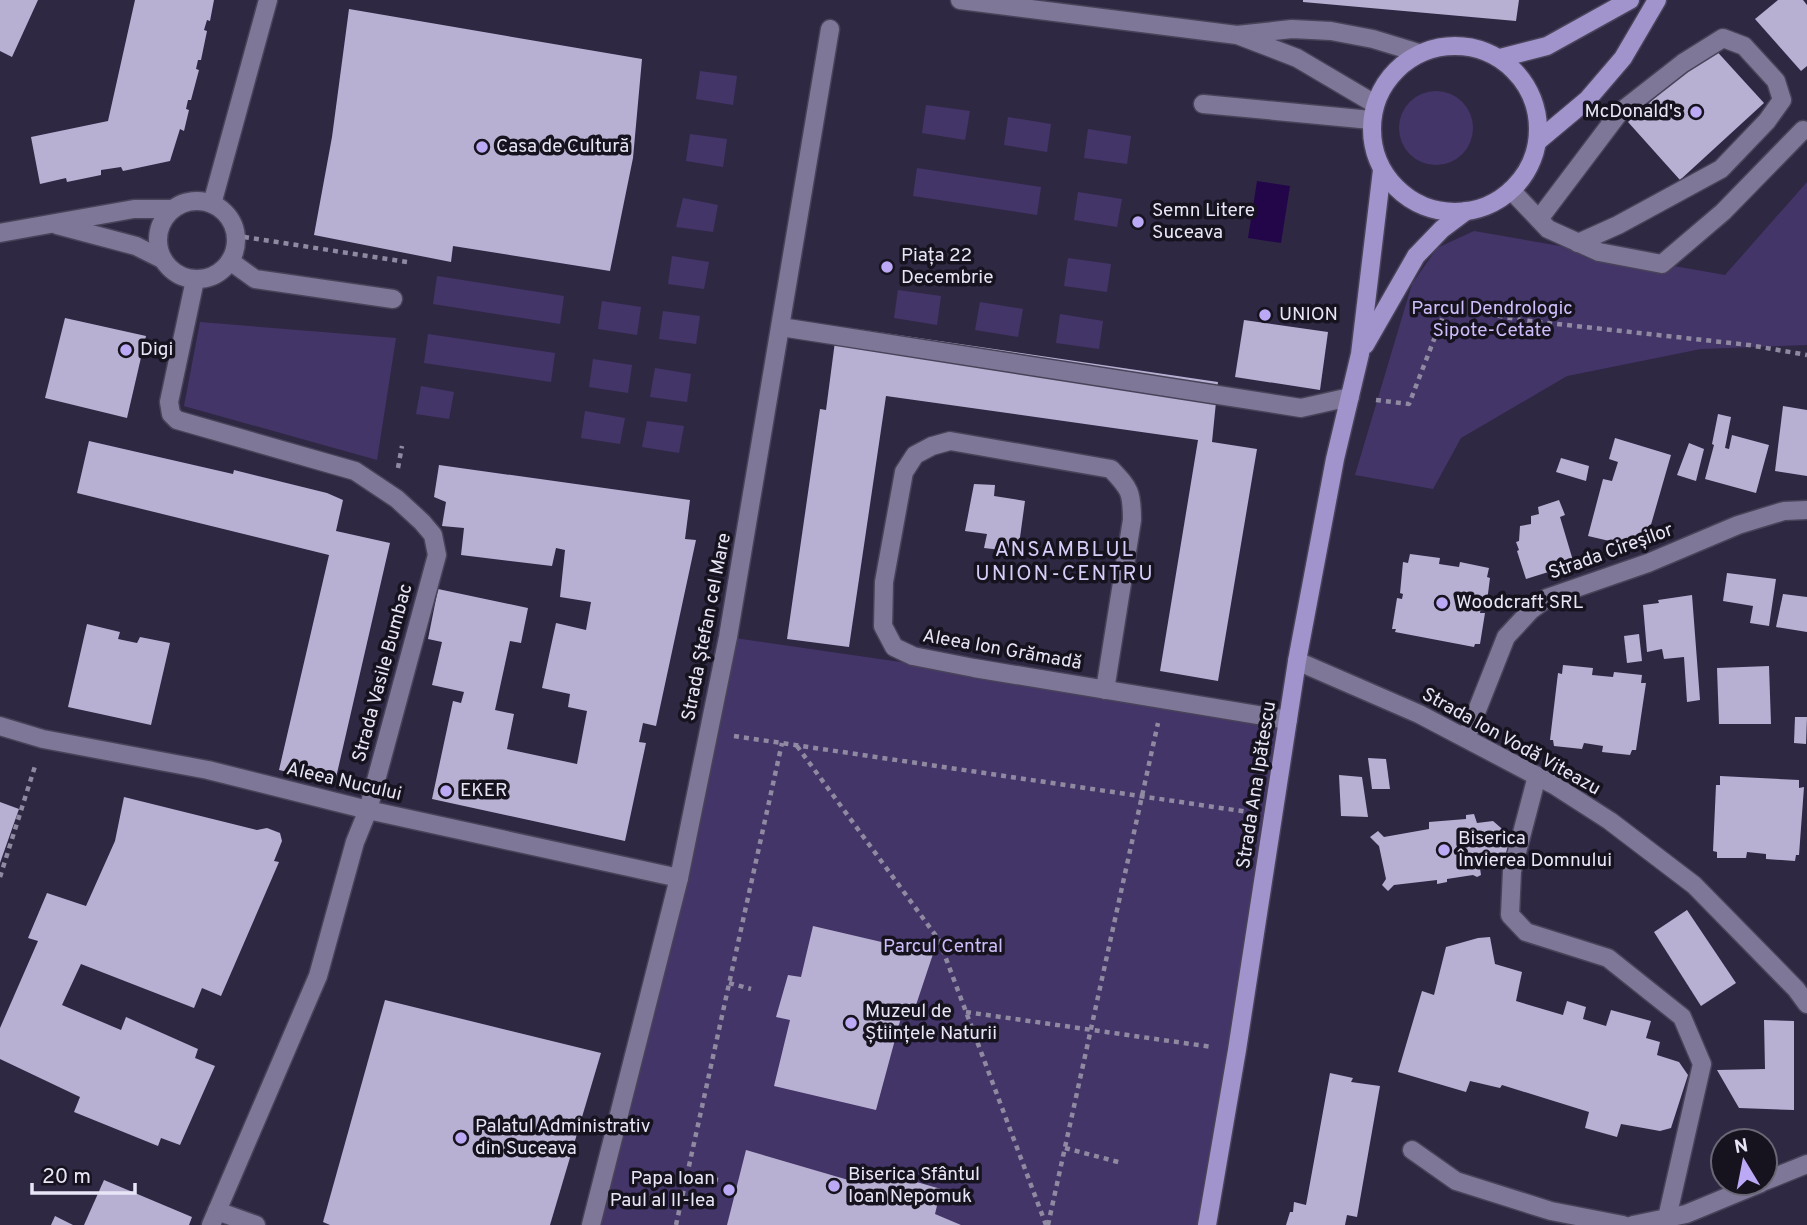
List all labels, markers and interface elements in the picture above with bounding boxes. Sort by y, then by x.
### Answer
place label: McDonald's [1584,100,1682,124]
marker: McDonald's [1688,104,1704,120]
place label: Casa de Cultură [496,135,629,159]
marker: Casa de Cultură [474,139,490,155]
place label: Semn Litere Suceava [1152,199,1255,245]
marker: Semn Litere Suceava [1130,214,1146,230]
place label: Piața 22 Decembrie [901,244,993,290]
marker: Piața 22 Decembrie [879,259,895,275]
park label: Parcul Dendrologic Sipote-Cetate [1411,297,1573,343]
place label: UNION [1279,303,1338,327]
marker: UNION [1257,307,1273,323]
place label: Digi [140,338,173,362]
marker: Digi [118,342,134,358]
street label: Strada Cireșilor [1545,518,1677,586]
street label: Strada Ștefan cel Mare [677,531,737,723]
district label: ANSAMBLUL UNION-CENTRU [975,537,1155,588]
street label: Strada Vasile Bumbac [348,581,418,765]
place label: Woodcraft SRL [1456,591,1584,615]
marker: Woodcraft SRL [1434,595,1450,611]
street label: Aleea Ion Grămadă [920,624,1084,676]
street label: Strada Ion Vodă Viteazu [1417,683,1605,801]
street label: Strada Ana Ipătescu [1232,700,1282,870]
street label: Aleea Nucului [284,757,404,807]
place label: EKER [460,779,508,803]
marker: EKER [438,783,454,799]
place label: Biserica Învierea Domnului [1457,827,1612,873]
marker: Biserica Învierea Domnului [1436,842,1452,858]
park label: Parcul Central [883,935,1003,959]
place label: Muzeul de Științele Naturii [865,1000,997,1046]
marker: Muzeul de Științele Naturii [843,1015,859,1031]
place label: Palatul Administrativ din Suceava [475,1115,651,1161]
north arrow [1709,1127,1779,1197]
marker: Palatul Administrativ din Suceava [453,1130,469,1146]
text: N [1733,1134,1750,1160]
scale bar [32,1152,135,1196]
place label: Biserica Sfântul Ioan Nepomuk [848,1163,980,1209]
text: 20 m [42,1164,91,1191]
place label: Papa Ioan Paul al II-lea [610,1167,715,1213]
marker: Biserica Sfântul Ioan Nepomuk [826,1178,842,1194]
marker: Papa Ioan Paul al II-lea [721,1182,737,1198]

